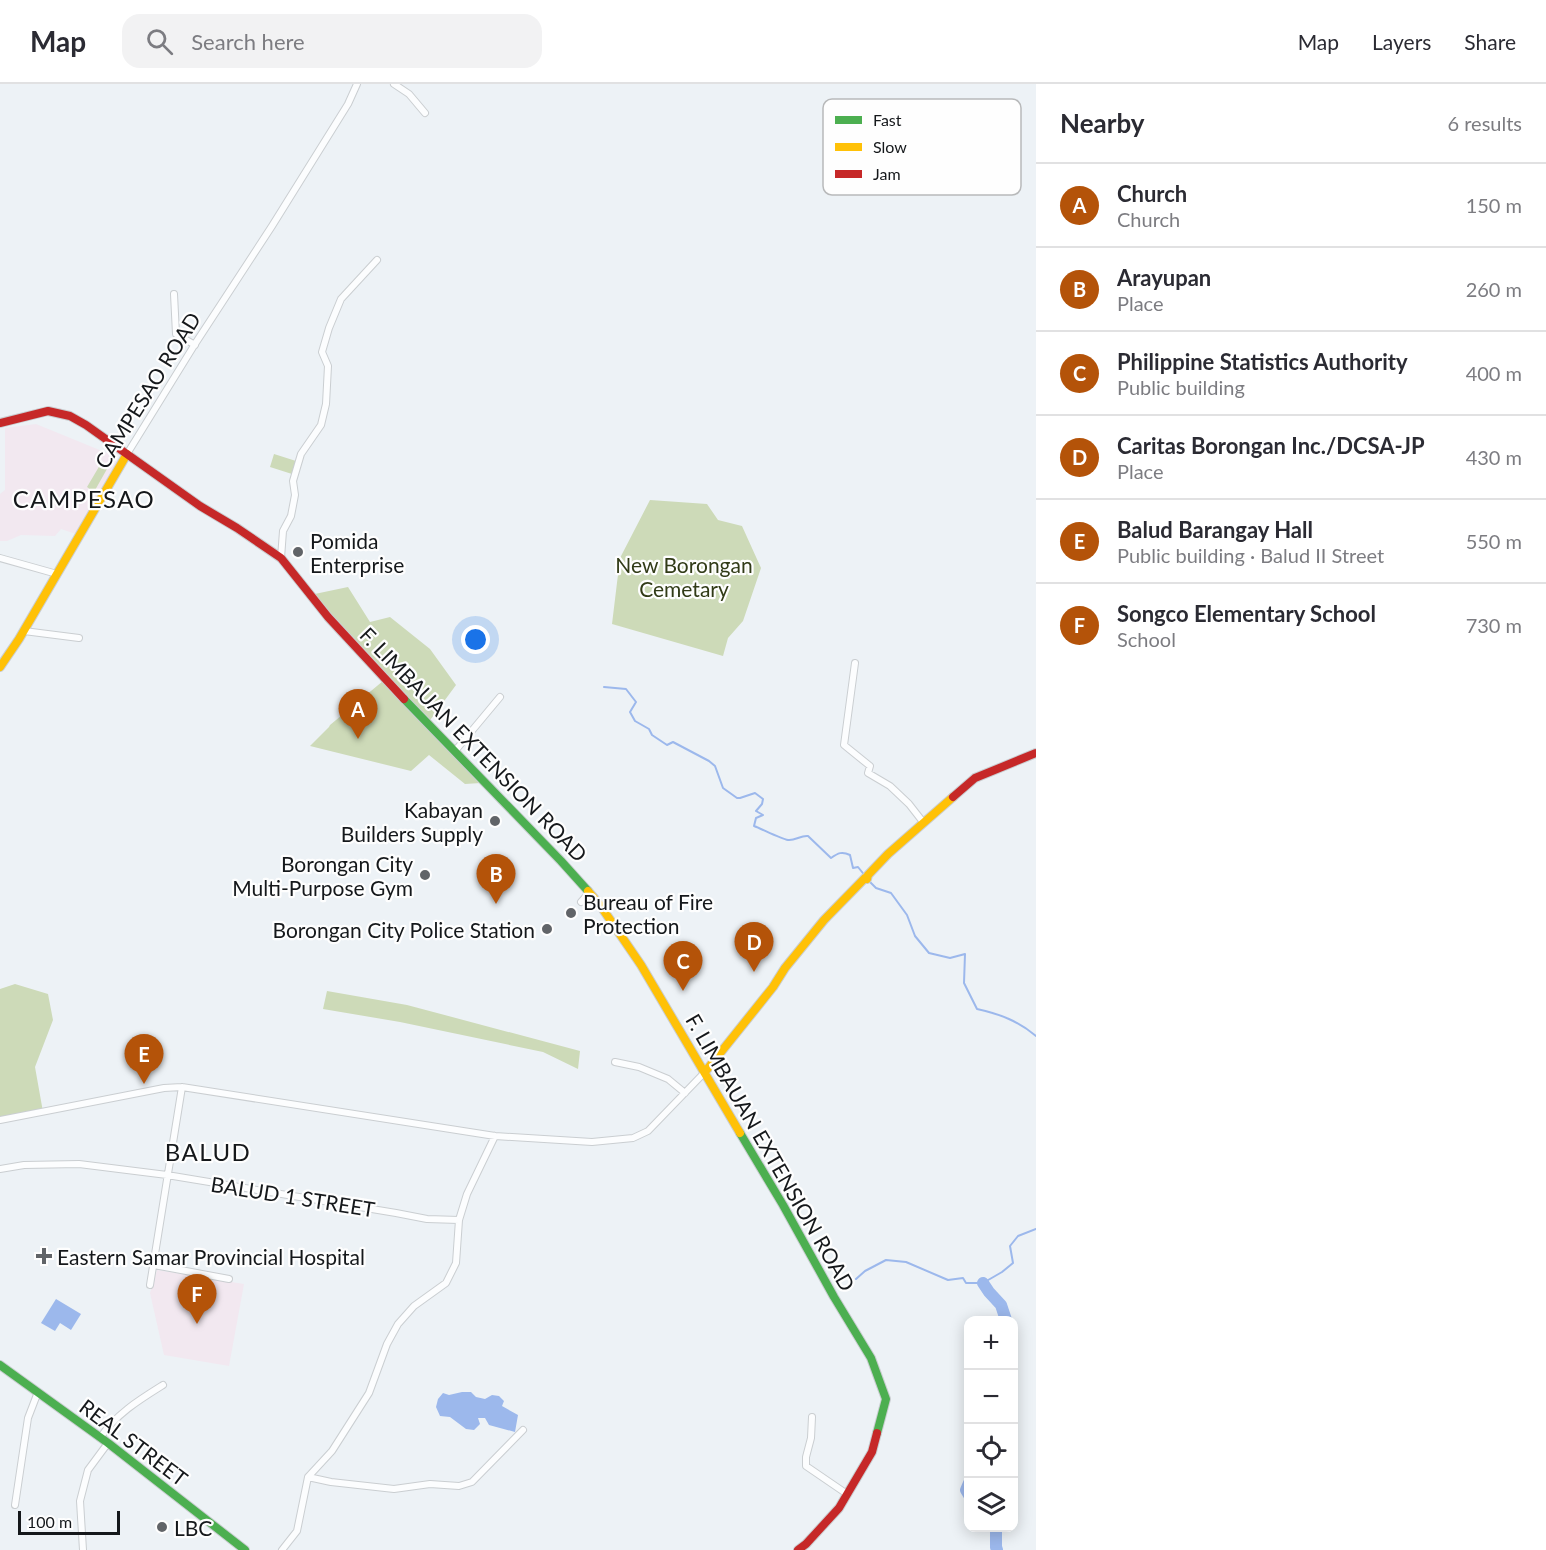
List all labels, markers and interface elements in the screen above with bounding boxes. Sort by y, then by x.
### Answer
search box [122,14,542,68]
text: Map [30,24,86,58]
icon: search [143,25,176,58]
text: Search here [191,28,305,55]
text: Map [1298,29,1339,54]
text: Layers [1372,29,1431,54]
text: Share [1464,29,1516,54]
legend [823,99,1021,195]
text: Nearby [1060,107,1145,139]
text: Fast [873,110,902,129]
text: 6 results [1447,111,1522,135]
text: Slow [873,137,907,156]
text: Jam [873,164,901,183]
text: Church [1117,180,1187,207]
text: A [1073,193,1086,217]
text: 150 m [1466,193,1522,217]
text: Church [1117,207,1180,231]
text: Arayupan [1117,264,1211,291]
text: B [1073,277,1086,301]
text: 260 m [1466,277,1522,301]
text: Place [1117,291,1164,315]
street label: CAMPESAO ROAD [89,307,205,473]
text: Philippine Statistics Authority [1117,348,1408,375]
text: C [1073,361,1086,385]
text: 400 m [1466,361,1522,385]
text: Public building [1117,375,1245,399]
text: Caritas Borongan Inc./DCSA-JP [1117,432,1425,459]
text: D [1072,445,1087,469]
text: 430 m [1466,445,1522,469]
text: Place [1117,459,1164,483]
district label: CAMPESAO [13,484,155,513]
text: Balud Barangay Hall [1117,516,1313,543]
place label: Pomida Enterprise [310,528,404,577]
text: E [1074,529,1085,553]
text: 550 m [1466,529,1522,553]
text: Public building · Balud II Street [1117,543,1384,567]
marker: Pomida Enterprise [291,545,305,559]
park label: New Borongan Cemetary [615,552,753,601]
text: Songco Elementary School [1117,600,1376,627]
text: F [1074,613,1085,637]
text: 730 m [1466,613,1522,637]
street label: F. LIMBAUAN EXTENSION ROAD [355,622,593,866]
your location [461,625,490,654]
text: School [1117,627,1176,651]
pin: A [338,690,378,739]
place label: Kabayan Builders Supply [341,797,483,846]
marker: Kabayan Builders Supply [488,814,502,828]
place label: Borongan City Multi-Purpose Gym [232,851,413,900]
pin: B [476,854,516,904]
marker: Borongan City Multi-Purpose Gym [418,868,432,882]
place label: Bureau of Fire Protection [583,889,713,938]
marker: Bureau of Fire Protection [564,906,578,920]
place label: Borongan City Police Station [273,917,535,942]
marker: Borongan City Police Station [540,922,554,936]
pin: D [734,922,774,972]
pin: C [664,942,702,991]
street label: F. LIMBAUAN EXTENSION ROAD [681,1009,861,1295]
pin: E [124,1034,164,1084]
district label: BALUD [165,1137,251,1166]
street label: BALUD 1 STREET [209,1171,377,1221]
place label: Eastern Samar Provincial Hospital [57,1244,365,1269]
marker: Eastern Samar Provincial Hospital [35,1247,53,1265]
pin: F [178,1274,216,1324]
map controls [964,1316,1018,1532]
button: + [964,1316,1018,1370]
button: − [964,1370,1018,1424]
street label: REAL STREET [75,1393,193,1491]
button: locate [964,1424,1018,1478]
button: layers [964,1478,1018,1532]
scale bar [18,1508,120,1536]
text: 100 m [27,1512,72,1531]
place label: LBC [174,1515,212,1540]
marker: LBC [155,1520,169,1534]

